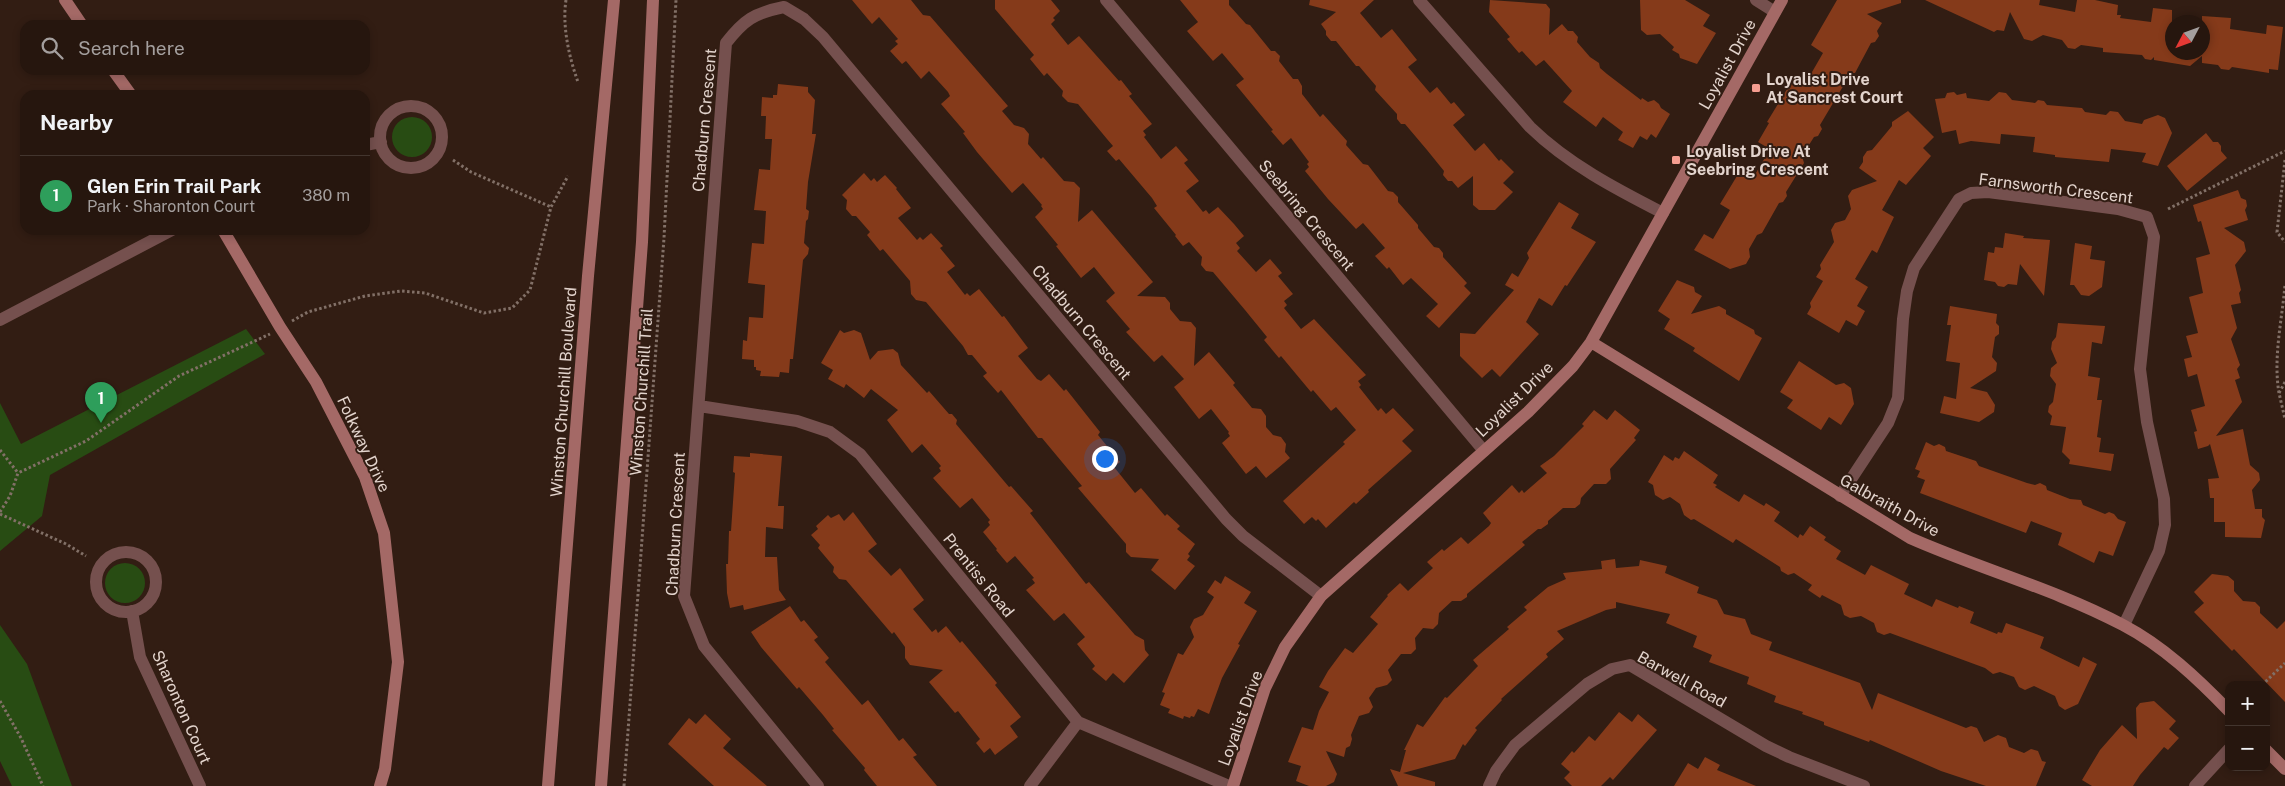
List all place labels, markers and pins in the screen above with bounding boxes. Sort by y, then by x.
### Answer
place label: Loyalist Drive At Sancrest Court [1766,70,1904,107]
marker: Loyalist Drive At Sancrest Court [1750,82,1762,94]
place label: Loyalist Drive At Seebring Crescent [1686,142,1829,179]
marker: Loyalist Drive At Seebring Crescent [1670,154,1682,166]
pin: 1 [85,382,117,423]

